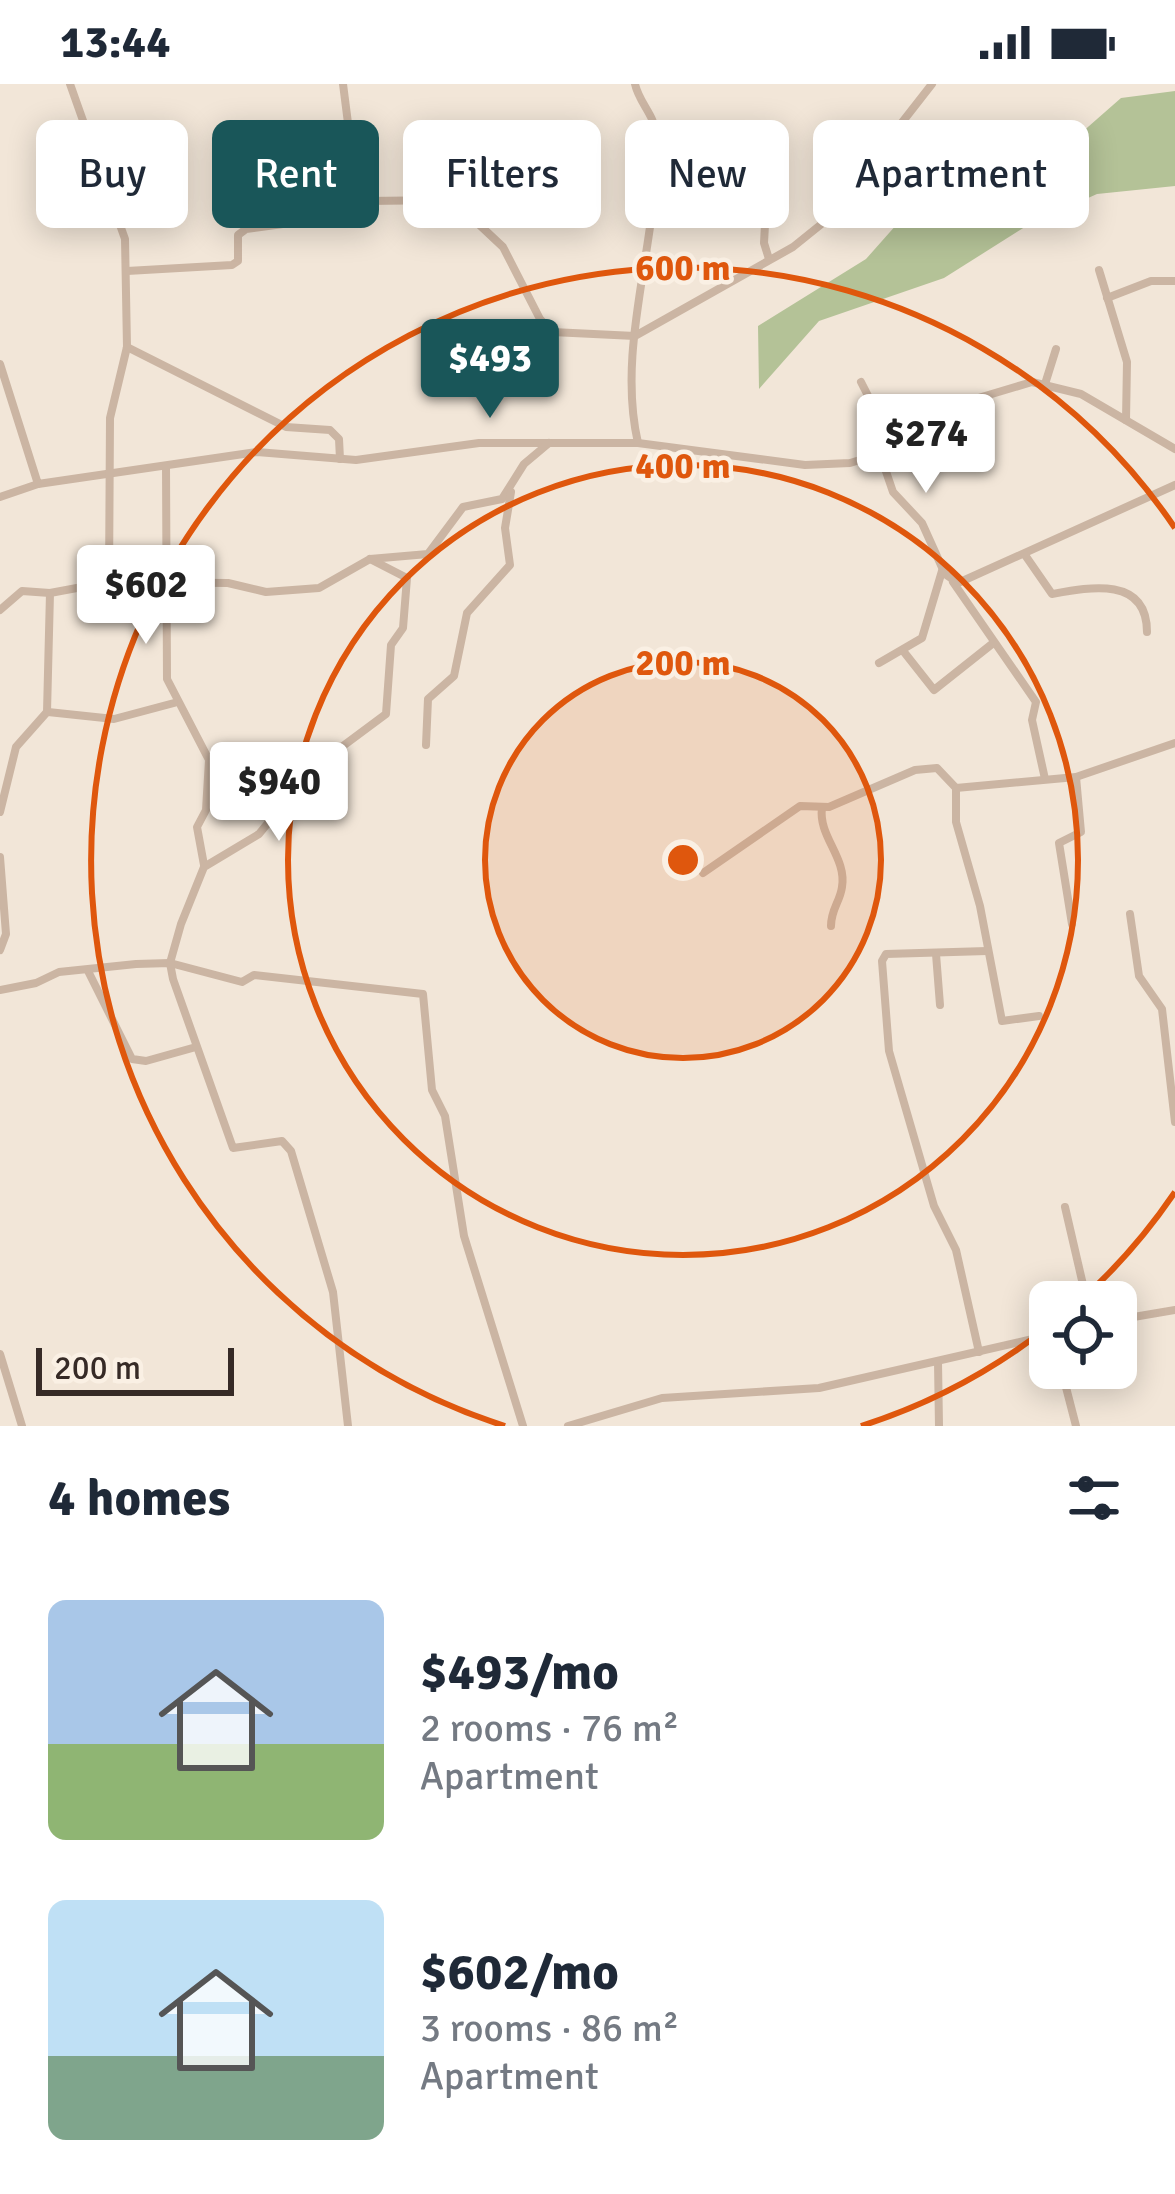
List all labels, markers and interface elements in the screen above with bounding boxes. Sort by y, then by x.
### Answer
text: 13:44 [60,15,170,70]
chip: Buy [36,120,188,228]
chip: Rent [212,120,379,228]
chip: Filters [403,120,601,228]
chip: New [625,120,789,228]
chip: Apartment [813,120,1089,228]
text: 600 m [635,246,731,291]
pin: $493 [419,319,561,421]
text: $493 [448,334,532,382]
pin: $274 [855,394,997,496]
text: $274 [884,409,968,457]
text: 400 m [635,444,731,489]
pin: $602 [75,545,217,647]
text: $602 [104,560,188,608]
text: 200 m [635,641,731,686]
pin: $940 [208,742,350,844]
text: $940 [237,757,321,805]
centre of rings [662,839,704,881]
map controls [1029,1281,1137,1389]
button: locate [1029,1281,1137,1389]
scale bar [36,1342,234,1395]
text: 200 m [54,1348,141,1389]
icon: filters [1061,1465,1127,1531]
text: 4 homes [48,1467,230,1530]
text: $493/mo [420,1641,619,1704]
icon: home [144,1648,288,1792]
text: 2 rooms · 76 m² [420,1704,679,1752]
text: Apartment [420,1752,599,1800]
text: $602/mo [420,1941,619,2004]
icon: home [144,1948,288,2092]
text: 3 rooms · 86 m² [420,2004,679,2052]
text: Apartment [420,2052,599,2100]

